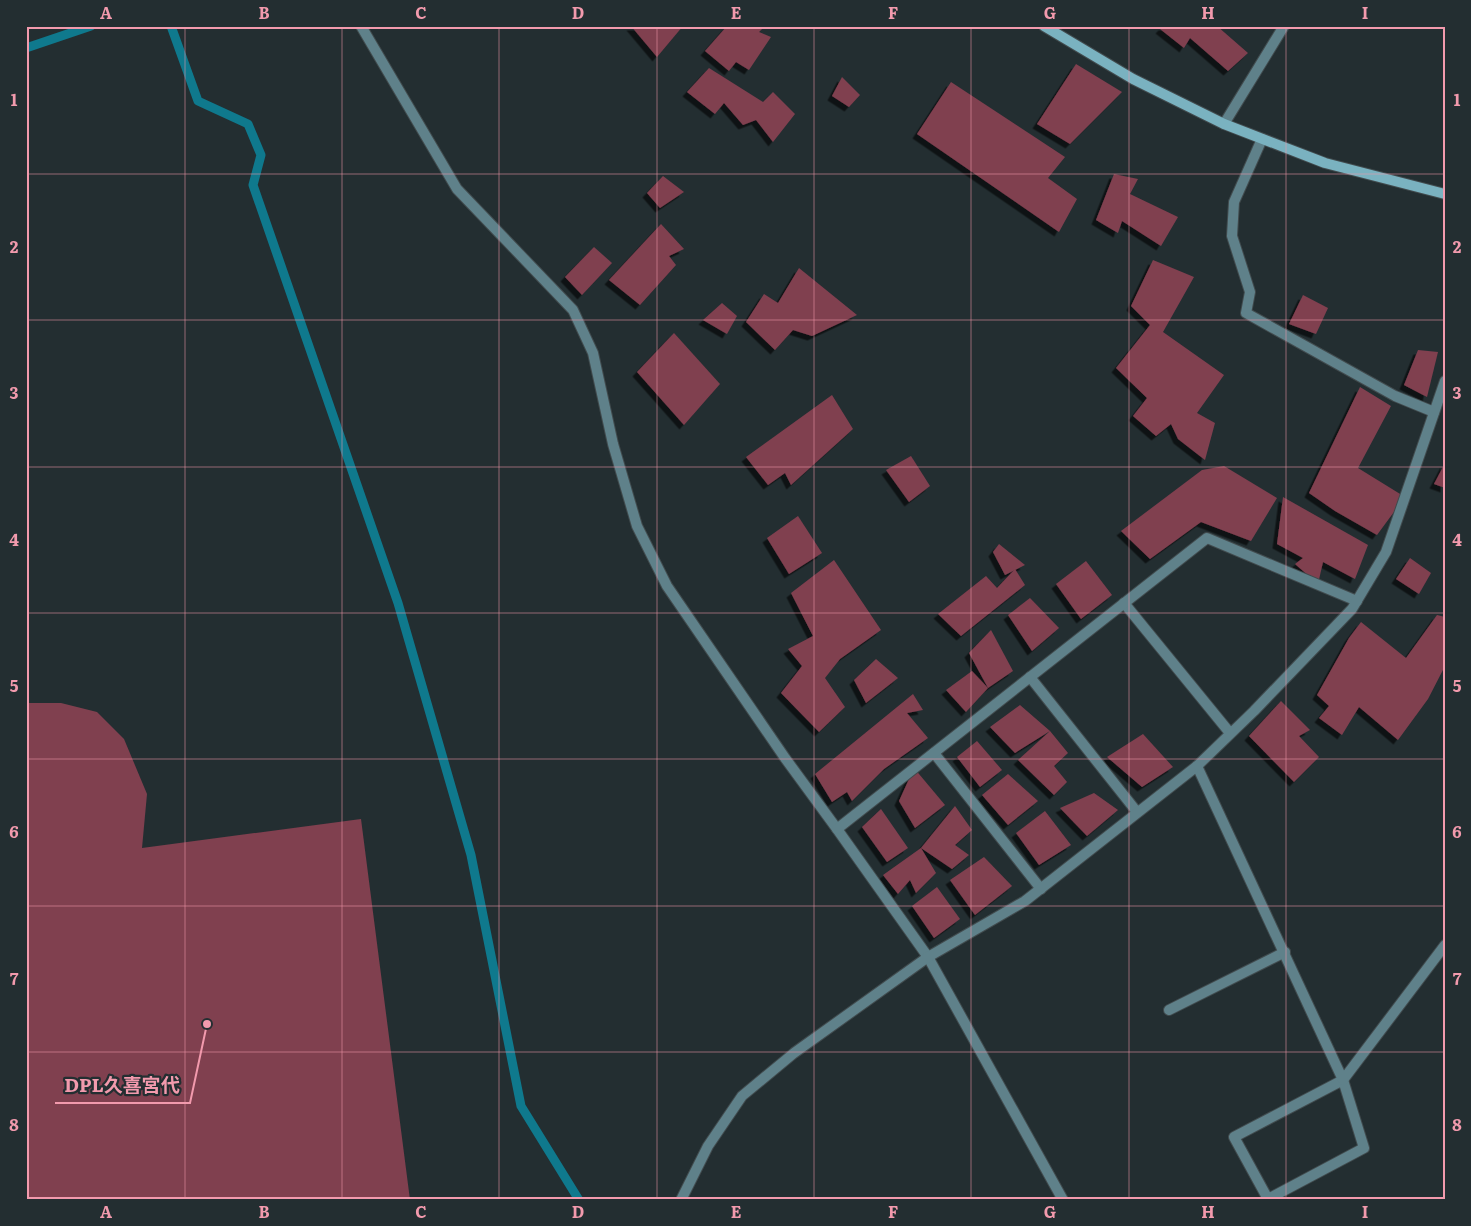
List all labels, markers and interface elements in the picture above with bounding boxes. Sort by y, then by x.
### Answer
text: A [100,0,112,24]
text: B [258,0,270,24]
text: C [415,0,427,24]
text: D [572,0,584,24]
text: E [731,0,742,24]
text: F [888,0,898,24]
text: G [1044,0,1056,24]
text: H [1201,0,1215,24]
text: I [1362,0,1368,24]
text: 1 [11,87,18,111]
text: 1 [1454,87,1461,111]
text: 2 [10,234,19,258]
text: 2 [1453,234,1462,258]
text: 3 [10,380,19,404]
text: 3 [1453,380,1462,404]
text: 4 [9,527,19,551]
text: 4 [1452,527,1462,551]
text: 5 [10,673,19,697]
text: 5 [1453,673,1462,697]
text: 6 [9,819,19,843]
text: 6 [1452,819,1462,843]
text: 7 [10,966,19,990]
text: 7 [1453,966,1462,990]
callout: DPL久喜宮代 [55,1069,190,1103]
text: DPL久喜宮代 [64,1070,180,1098]
text: 8 [9,1112,19,1136]
text: 8 [1452,1112,1462,1136]
text: A [100,1199,112,1223]
text: B [258,1199,270,1223]
text: C [415,1199,427,1223]
text: D [572,1199,584,1223]
text: E [731,1199,742,1223]
text: F [888,1199,898,1223]
text: G [1044,1199,1056,1223]
text: H [1201,1199,1215,1223]
text: I [1362,1199,1368,1223]

